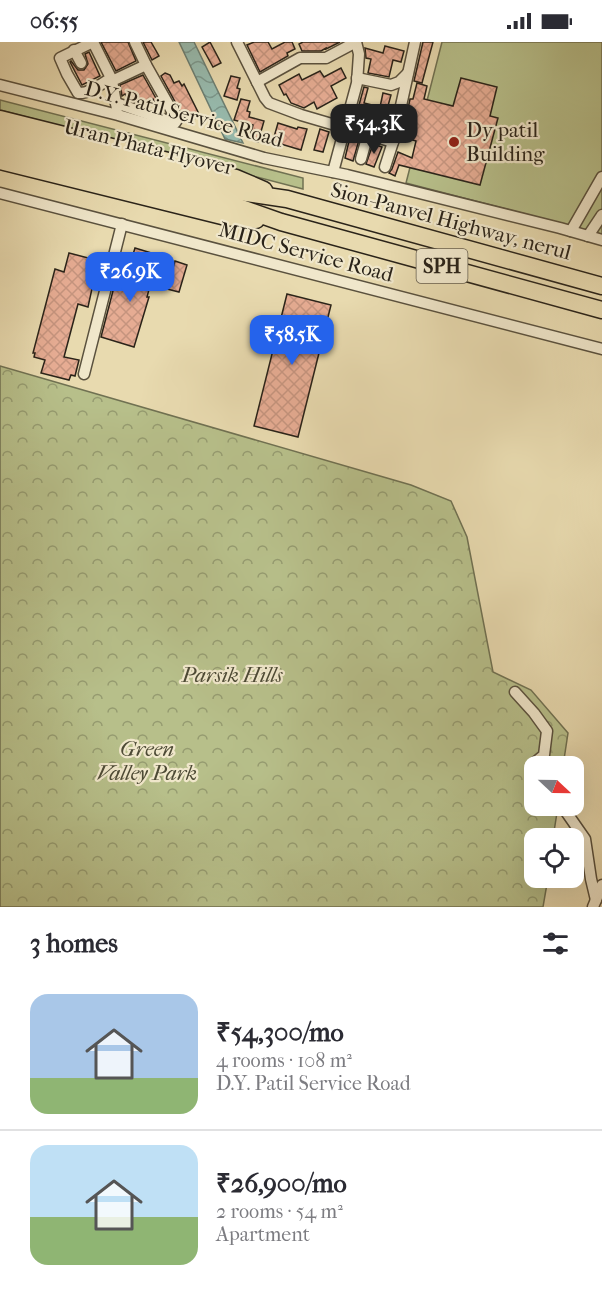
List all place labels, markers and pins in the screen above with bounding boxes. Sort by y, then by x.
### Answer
pin: ₹54.3K [325,104,423,155]
place label: Dy patil Building [466,118,545,166]
marker: Dy patil Building [447,135,461,149]
pin: ₹26.9K [81,252,179,303]
pin: ₹58.5K [243,315,341,366]

